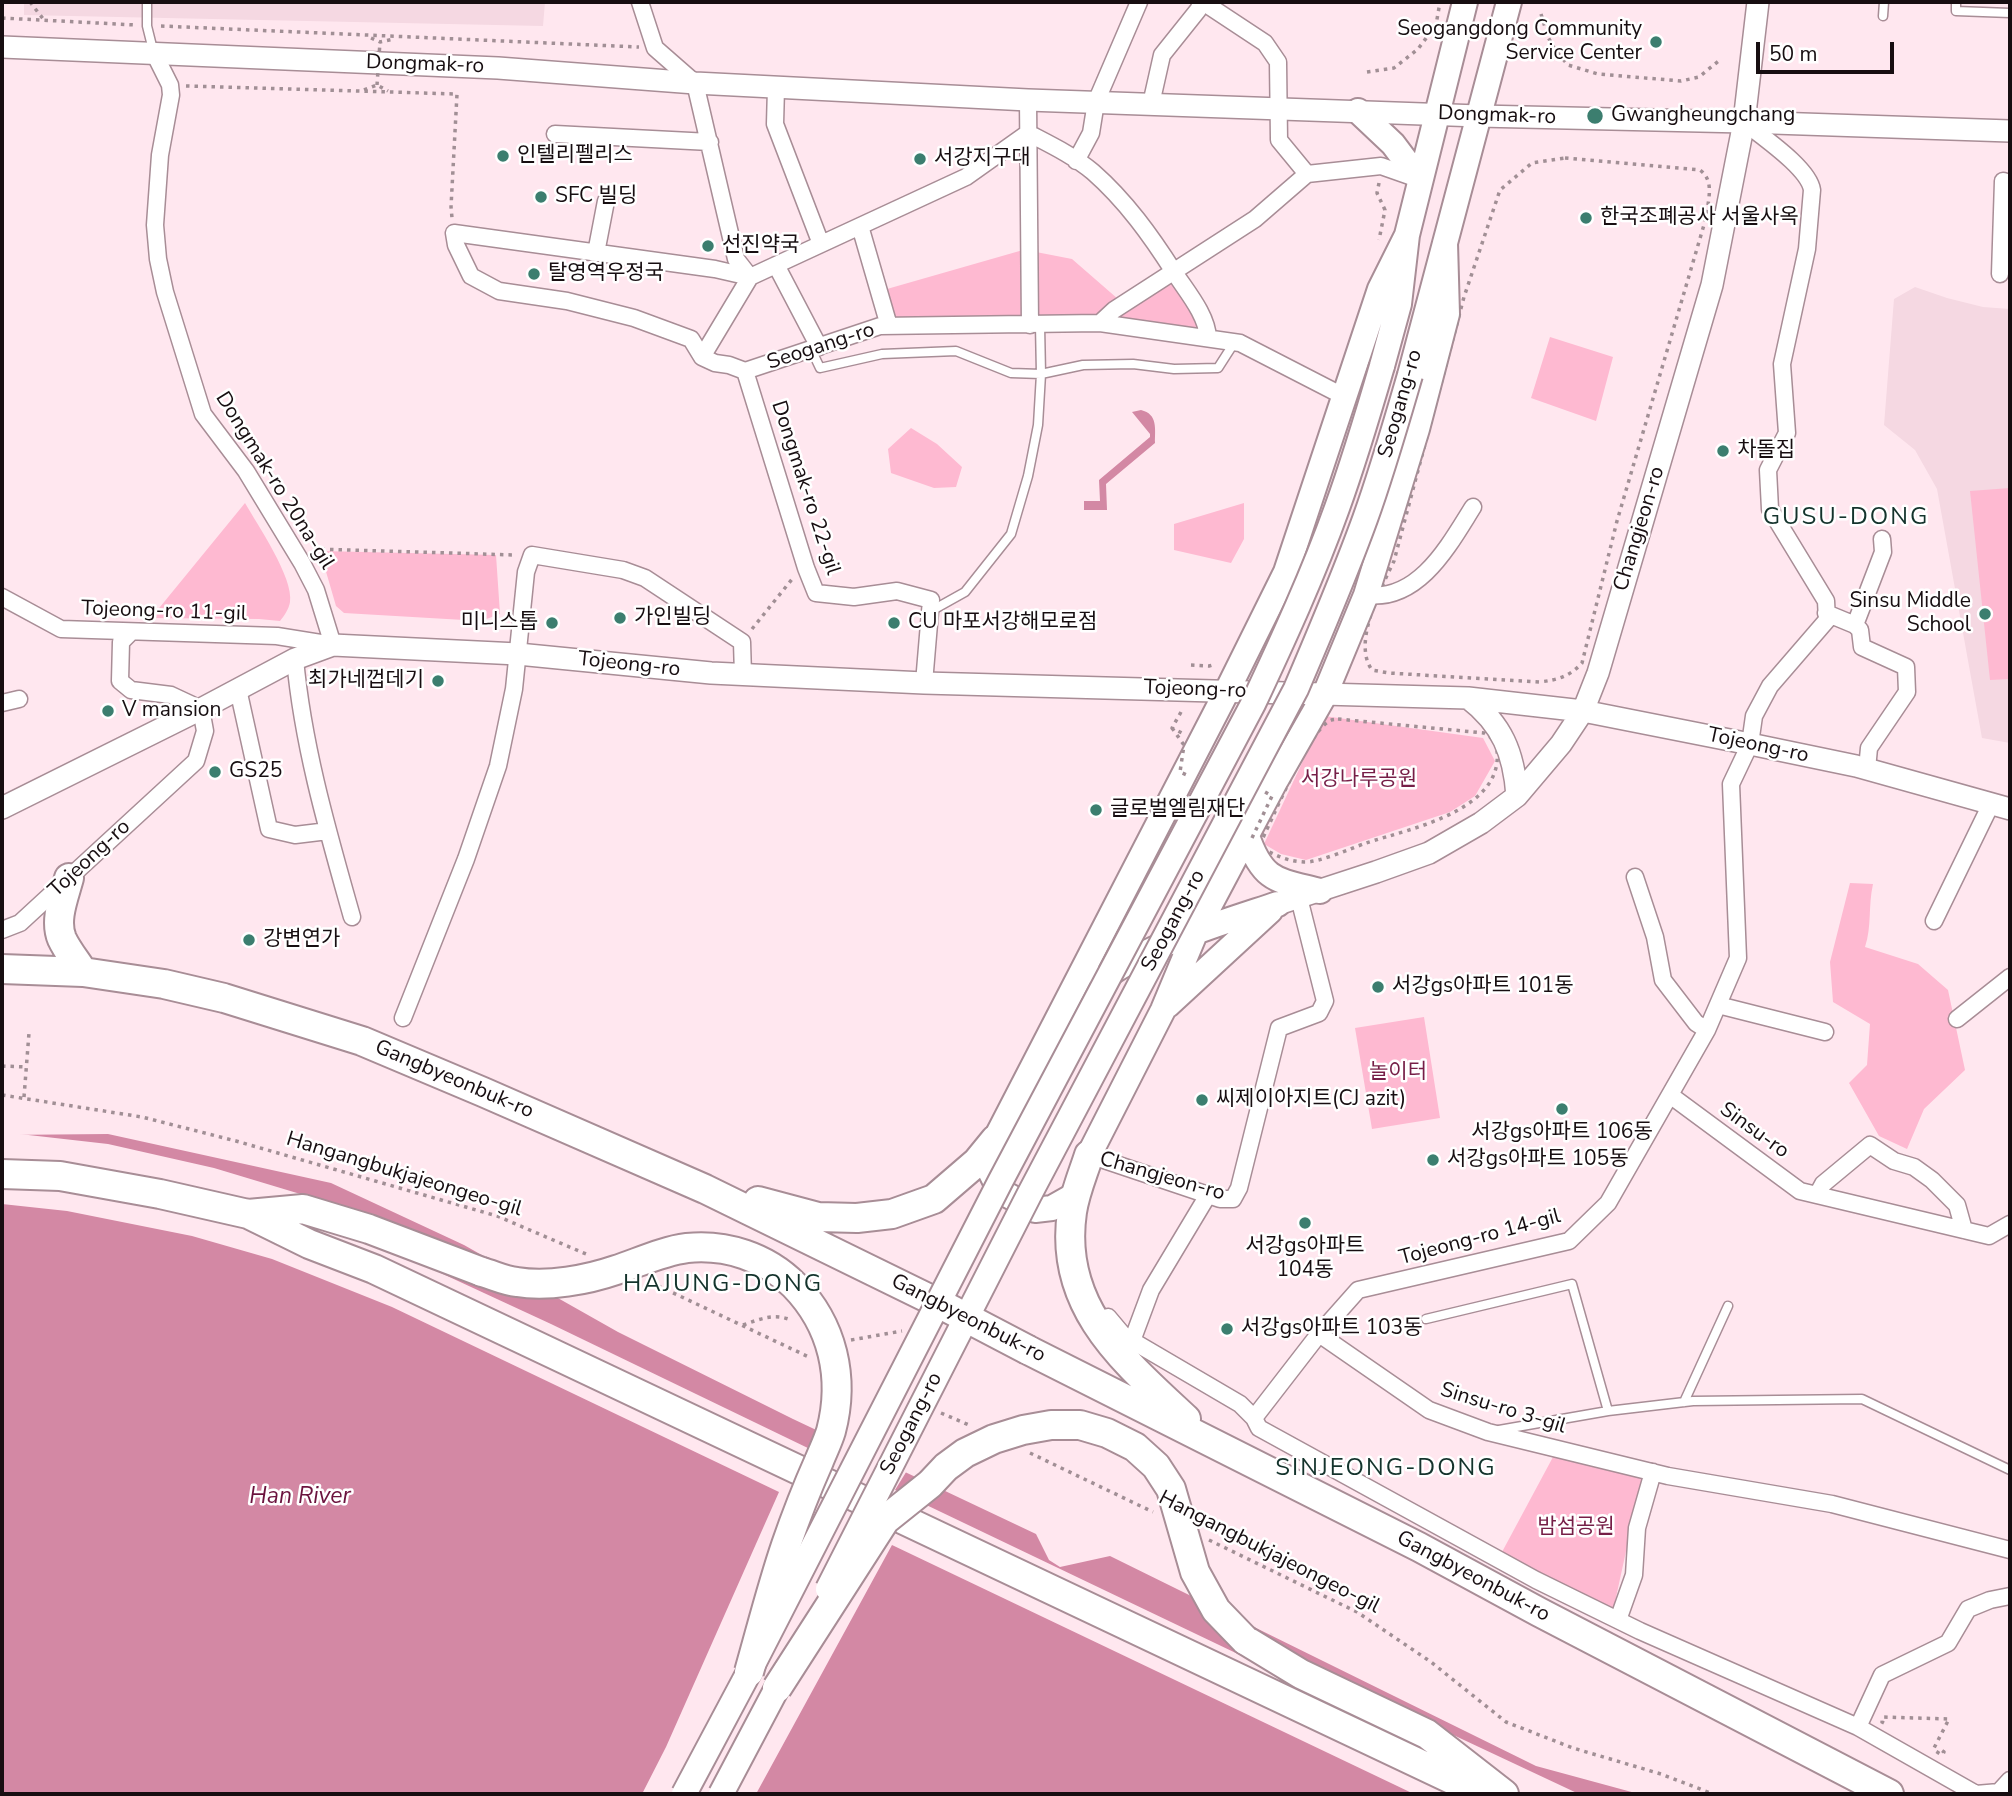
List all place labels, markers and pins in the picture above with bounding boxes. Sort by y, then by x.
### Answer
place label: Seogangdong Community Service Center [1397,17,1642,67]
marker: Seogangdong Community Service Center [1648,34,1664,50]
place label: Gwangheungchang [1611,103,1795,129]
marker: Gwangheungchang [1585,106,1605,126]
place label: 인텔리펠리스 [517,143,633,169]
place label: 서강지구대 [934,146,1031,172]
marker: 인텔리펠리스 [495,148,511,164]
marker: 서강지구대 [912,151,928,167]
place label: SFC 빌딩 [555,184,637,210]
marker: SFC 빌딩 [533,189,549,205]
place label: 한국조폐공사 서울사옥 [1600,205,1799,231]
marker: 한국조폐공사 서울사옥 [1578,210,1594,226]
place label: 선진약국 [722,233,799,259]
marker: 선진약국 [700,238,716,254]
place label: 탈영역우정국 [548,261,664,287]
marker: 탈영역우정국 [526,266,542,282]
place label: 차돌집 [1737,438,1795,464]
marker: 차돌집 [1715,443,1731,459]
place label: Sinsu Middle School [1849,589,1971,639]
place label: 가인빌딩 [634,605,711,631]
marker: Sinsu Middle School [1977,606,1993,622]
place label: 미니스톱 [461,610,538,636]
marker: 가인빌딩 [612,610,628,626]
place label: CU 마포서강해모로점 [908,610,1097,636]
marker: 미니스톱 [544,615,560,631]
marker: CU 마포서강해모로점 [886,615,902,631]
place label: 최가네껍데기 [308,668,424,694]
marker: 최가네껍데기 [430,673,446,689]
place label: V mansion [122,698,221,724]
marker: V mansion [100,703,116,719]
place label: GS25 [229,759,282,785]
marker: GS25 [207,764,223,780]
place label: 글로벌엘림재단 [1110,797,1245,823]
marker: 글로벌엘림재단 [1088,802,1104,818]
place label: 강변연가 [263,927,340,953]
marker: 강변연가 [241,932,257,948]
place label: 서강gs아파트 101동 [1392,974,1574,1000]
marker: 서강gs아파트 101동 [1370,979,1386,995]
place label: 씨제이아지트(CJ azit) [1216,1087,1406,1113]
marker: 씨제이아지트(CJ azit) [1194,1092,1210,1108]
marker: 서강gs아파트 106동 [1554,1101,1570,1117]
place label: 서강gs아파트 106동 [1471,1120,1653,1146]
place label: 서강gs아파트 105동 [1447,1147,1629,1173]
marker: 서강gs아파트 105동 [1425,1152,1441,1168]
marker: 서강gs아파트 104동 [1297,1215,1313,1231]
place label: 서강gs아파트 104동 [1245,1234,1365,1284]
place label: 서강gs아파트 103동 [1241,1316,1423,1342]
marker: 서강gs아파트 103동 [1219,1321,1235,1337]

